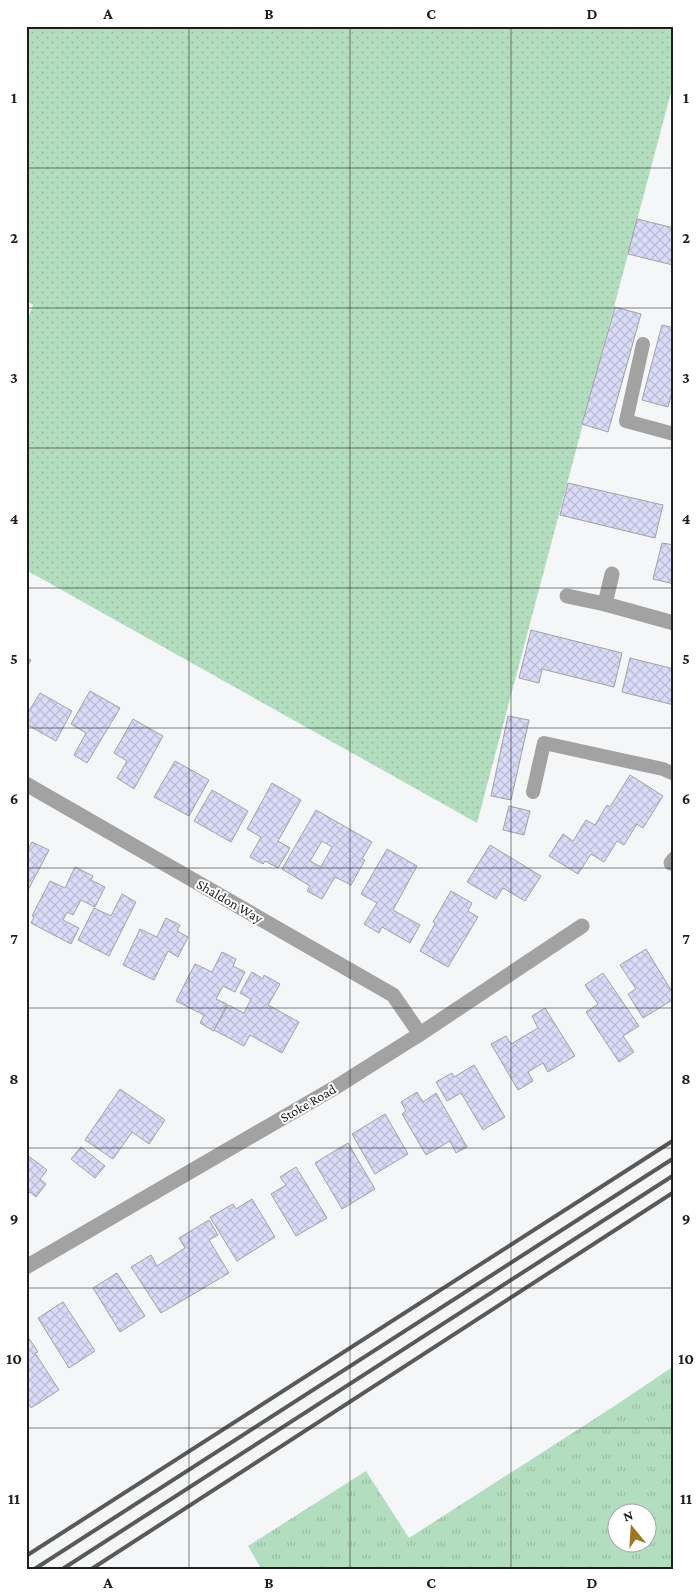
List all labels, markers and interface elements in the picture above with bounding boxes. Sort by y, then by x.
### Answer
text: A [102,5,113,22]
text: B [264,5,274,22]
text: C [426,5,436,22]
text: D [586,5,598,22]
text: 1 [11,89,17,106]
text: 1 [683,89,689,106]
text: 2 [10,229,18,246]
text: 2 [682,229,690,246]
text: 3 [10,369,18,386]
text: 3 [682,369,690,386]
text: 4 [10,510,19,527]
text: 4 [682,510,691,527]
text: 5 [10,650,18,667]
text: 5 [682,650,690,667]
text: 6 [10,790,18,807]
text: 6 [682,790,690,807]
street label: Shaldon Way [194,876,266,927]
text: 7 [10,930,18,947]
text: 7 [682,930,690,947]
text: 8 [9,1070,19,1087]
text: 8 [681,1070,691,1087]
street label: Stoke Road [277,1080,339,1125]
text: 9 [10,1210,18,1227]
text: 9 [682,1210,690,1227]
text: 10 [6,1350,22,1367]
text: 10 [678,1350,694,1367]
text: 11 [8,1490,20,1507]
text: 11 [680,1490,692,1507]
north arrow [608,1504,658,1554]
text: N [621,1506,635,1525]
text: A [102,1574,113,1591]
text: B [264,1574,274,1591]
text: C [426,1574,436,1591]
text: D [586,1574,598,1591]

